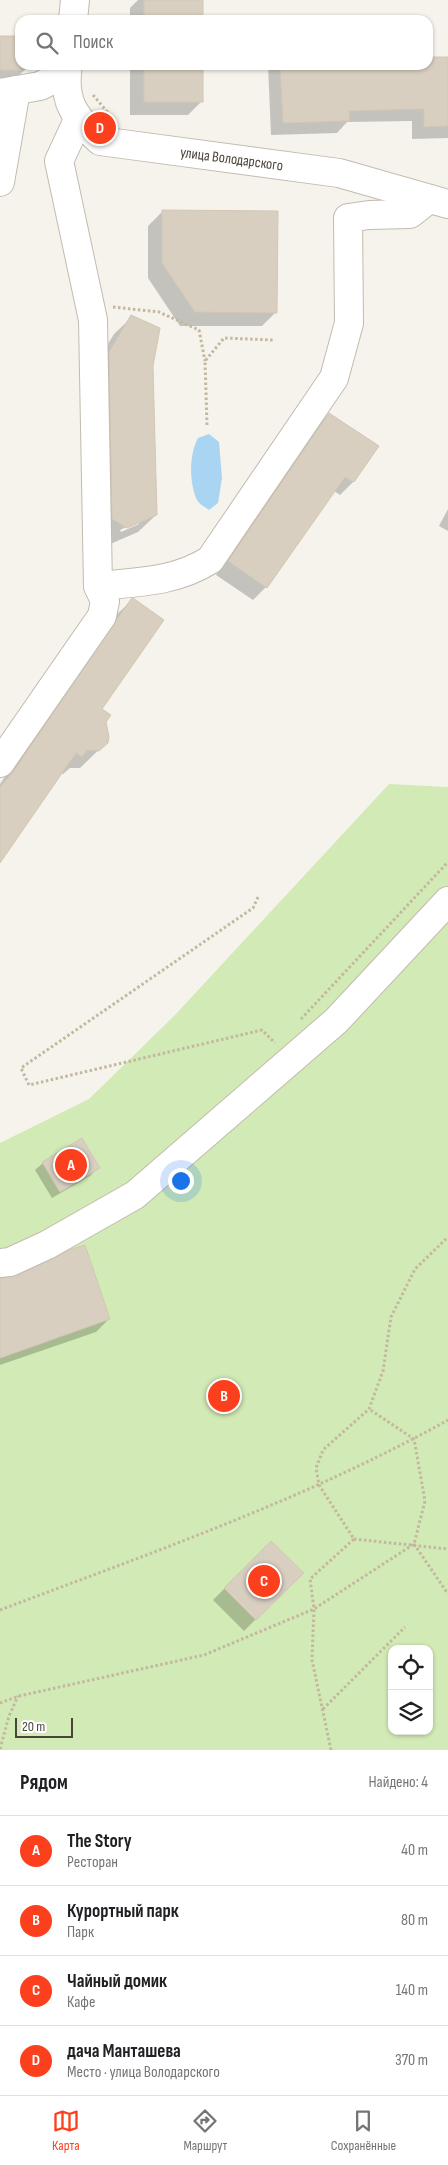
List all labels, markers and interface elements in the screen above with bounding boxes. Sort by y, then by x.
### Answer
search box [15,15,433,70]
icon: search [33,29,61,57]
text: Поиск [73,31,113,54]
pin: D [84,109,116,147]
street label: улица Володарского [179,142,284,175]
pin: A [55,1146,87,1184]
your location [168,1168,194,1194]
pin: B [208,1377,240,1415]
pin: C [248,1562,280,1600]
map controls [388,1645,433,1735]
button: locate [388,1645,433,1690]
button: layers [388,1690,433,1735]
scale bar [15,1715,72,1738]
text: 20 m [22,1718,45,1735]
text: Рядом [20,1770,68,1795]
text: Найдено: 4 [368,1773,428,1792]
text: The Story [67,1830,132,1853]
text: A [32,1841,40,1860]
text: 40 m [401,1841,428,1860]
text: Ресторан [67,1853,118,1872]
text: Курортный парк [67,1900,179,1923]
text: B [32,1911,40,1930]
text: 80 m [401,1911,428,1930]
text: Парк [67,1923,94,1942]
text: Чайный домик [67,1970,167,1993]
text: C [32,1981,40,2000]
text: 140 m [396,1981,428,2000]
text: Кафе [67,1993,95,2012]
text: дача Манташева [67,2040,181,2063]
text: D [32,2051,40,2070]
text: 370 m [395,2051,428,2070]
text: Место · улица Володарского [67,2063,220,2082]
tab: Карта [52,2107,80,2154]
tab: Маршрут [183,2107,227,2154]
tab: Сохранённые [331,2107,396,2154]

